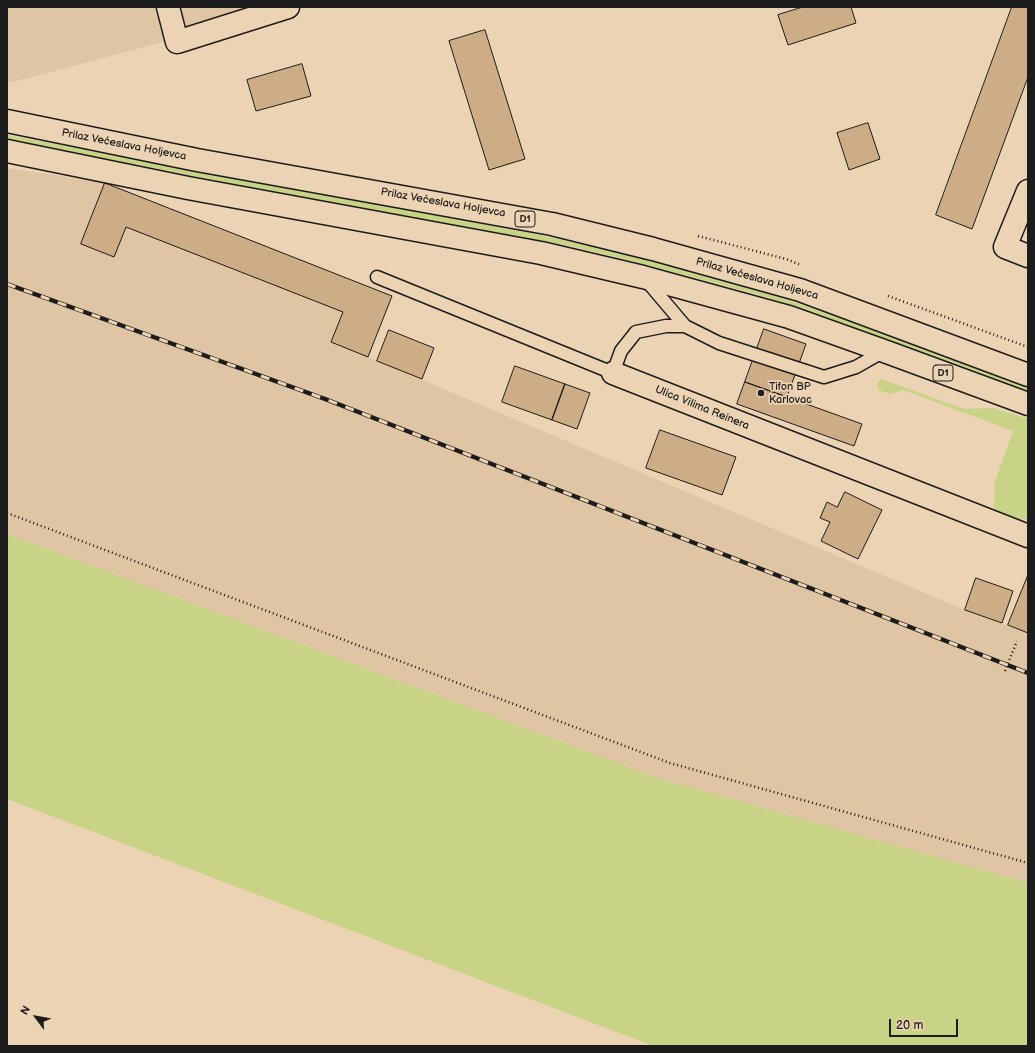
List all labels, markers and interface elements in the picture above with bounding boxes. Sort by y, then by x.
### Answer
street label: Prilaz Većeslava Holjevca [61,126,187,164]
street label: Prilaz Većeslava Holjevca [379,186,507,220]
road number: D1 [515,211,535,227]
street label: Prilaz Većeslava Holjevca [694,255,820,303]
road number: D1 [933,365,953,381]
place label: Tifon BP Karlovac [769,380,812,406]
street label: Ulica Vilima Reinera [653,383,751,433]
marker: Tifon BP Karlovac [756,388,766,398]
north arrow [16,997,56,1037]
text: N [18,1003,33,1017]
scale bar [891,1011,960,1037]
text: 20 m [896,1018,923,1033]

